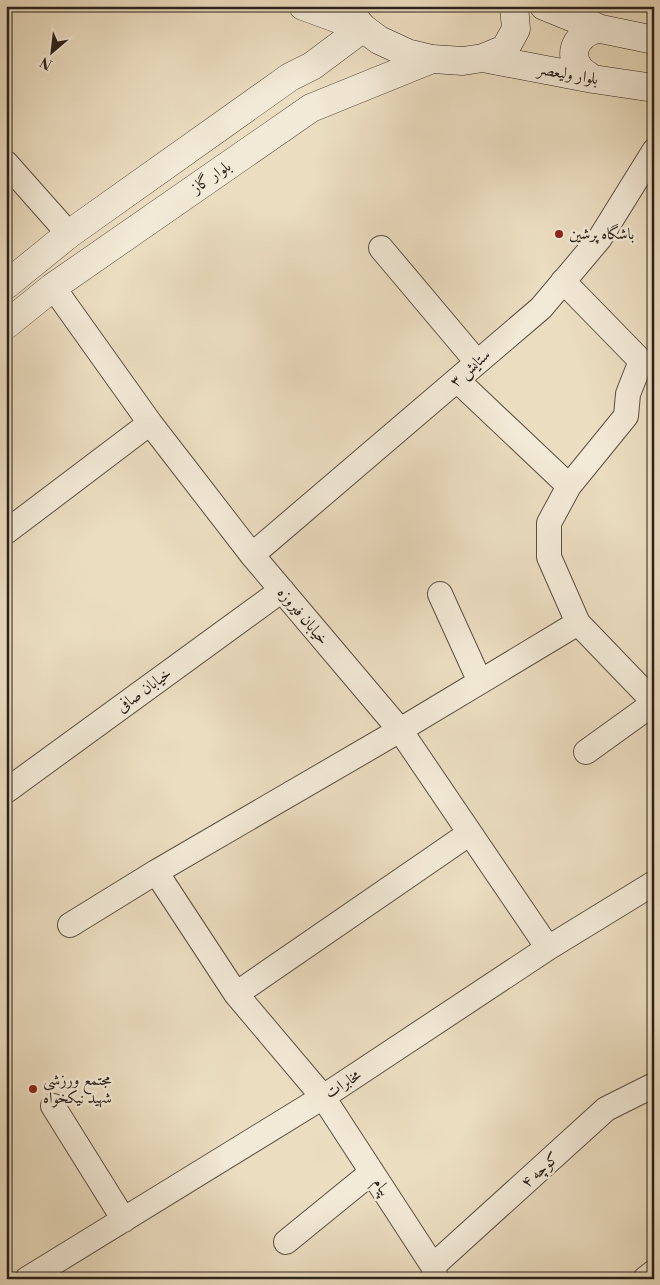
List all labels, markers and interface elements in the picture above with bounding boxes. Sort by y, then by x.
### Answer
north arrow [28,28,78,78]
text: N [37,52,55,73]
street label: بلوار ولیعصر [534,58,600,89]
street label: بلوار گاز [186,156,235,199]
place label: باشگاه پرشین [569,223,634,244]
marker: باشگاه پرشین [553,228,565,240]
street label: ستایش ۳ [445,344,495,392]
street label: خیابان فیروزه [273,583,333,649]
street label: خیابان صافی [112,663,176,717]
street label: مخابرات [321,1065,365,1103]
place label: مجتمع ورزشی شهید نیکخواه [43,1070,112,1108]
marker: مجتمع ورزشی شهید نیکخواه [27,1083,39,1095]
street label: کوچه ۴ [517,1148,564,1193]
street label: پیام [365,1174,395,1202]

